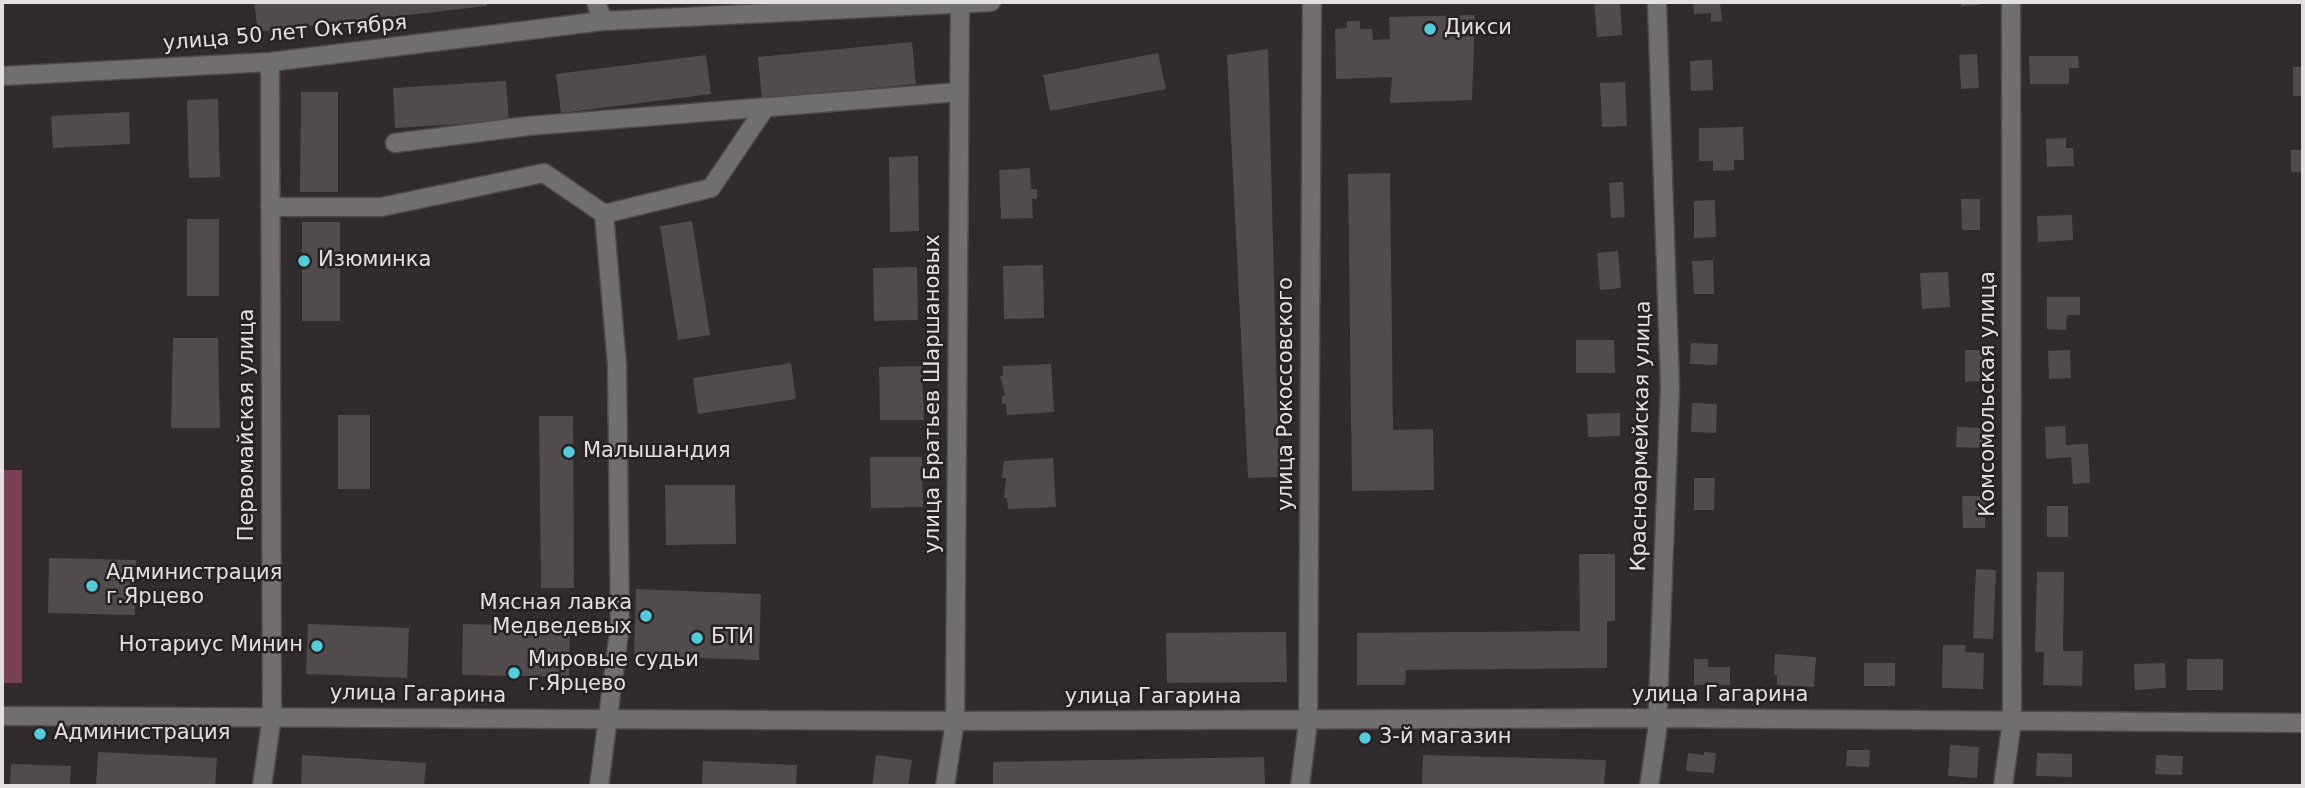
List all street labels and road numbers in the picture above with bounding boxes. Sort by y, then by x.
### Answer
street label: улица 50 лет Октября [162,11,408,57]
street label: улица Братьев Шаршановых [921,234,947,554]
street label: Комсомольская улица [1976,271,2002,517]
street label: улица Рокоссовского [1274,277,1300,511]
street label: Красноармейская улица [1627,300,1657,572]
street label: Первомайская улица [235,309,261,541]
street label: улица Гагарина [330,681,506,709]
street label: улица Гагарина [1632,683,1808,709]
street label: улица Гагарина [1065,685,1241,711]

